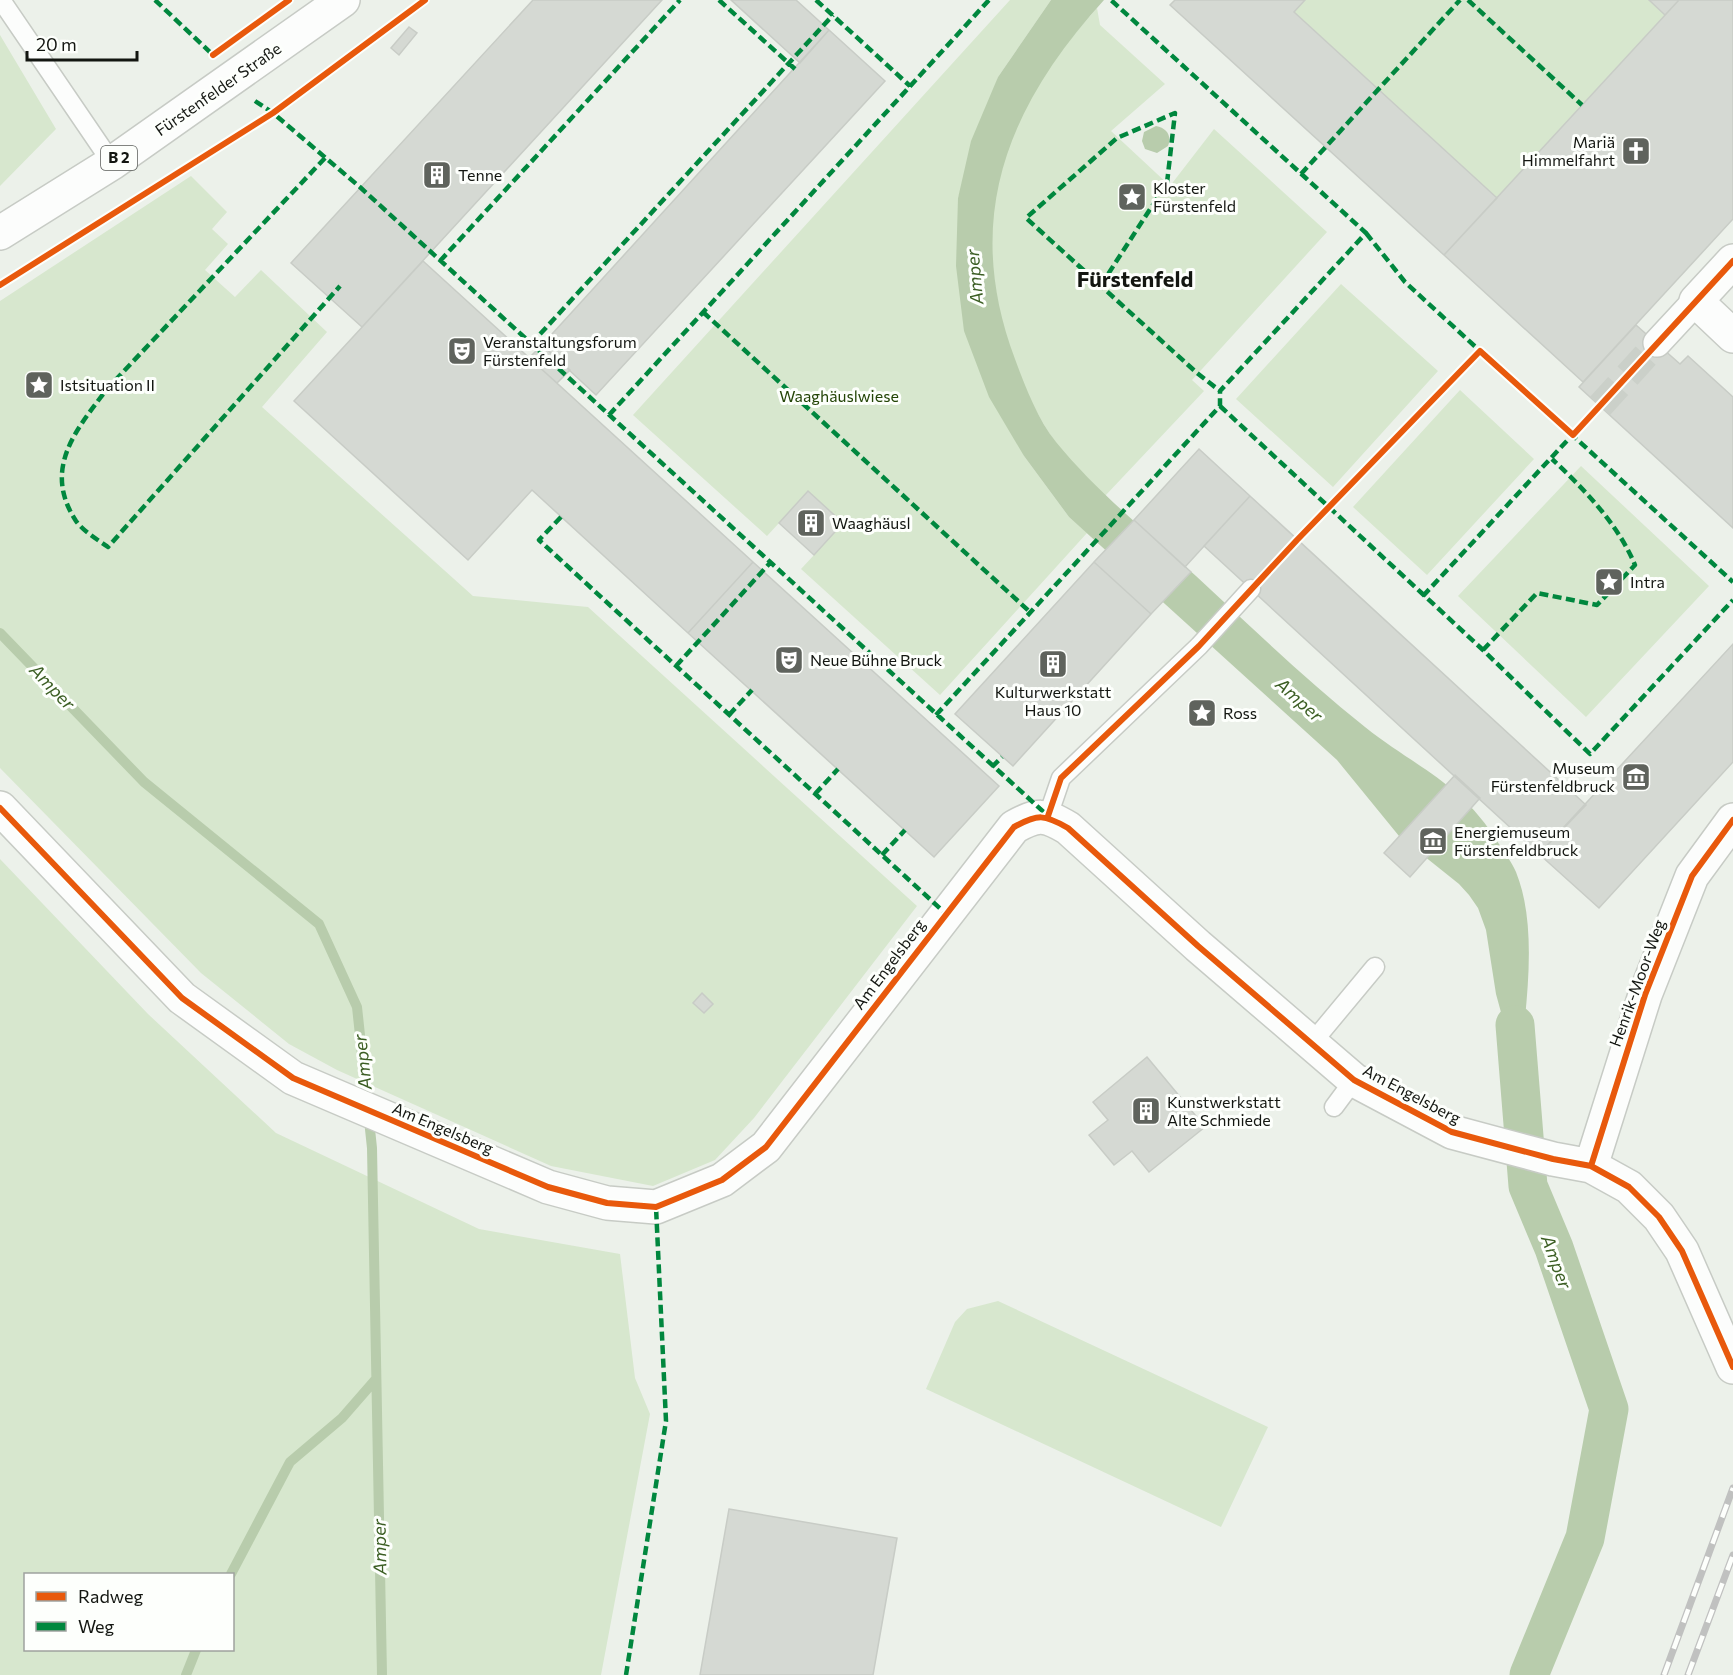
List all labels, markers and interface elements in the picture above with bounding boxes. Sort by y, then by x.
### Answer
scale bar [27,24,136,62]
text: 20 m [36,33,77,55]
street label: Fürstenfelder Straße [151,38,284,139]
place label: Mariä Himmelfahrt [1522,132,1615,169]
church icon: Mariä Himmelfahrt [1620,135,1652,167]
road number: B 2 [101,146,137,170]
building icon: Tenne [421,159,453,191]
place label: Tenne [458,165,502,184]
place label: Kloster Fürstenfeld [1153,178,1236,215]
place icon: Kloster Fürstenfeld [1116,181,1148,213]
water label: Amper [961,248,987,307]
district label: Fürstenfeld [1077,265,1193,292]
place label: Veranstaltungsforum Fürstenfeld [483,332,637,369]
theatre icon: Veranstaltungsforum Fürstenfeld [446,335,478,367]
place icon: Istsituation II [23,369,55,401]
place label: Istsituation II [60,375,155,394]
park label: Waaghäuslwiese [779,386,899,405]
building icon: Waaghäusl [795,507,827,539]
place label: Waaghäusl [832,513,911,532]
place icon: Intra [1593,566,1625,598]
place label: Intra [1630,572,1665,591]
theatre icon: Neue Bühne Bruck [773,644,805,676]
building icon: Kulturwerkstatt Haus 10 [1037,648,1069,680]
place label: Neue Bühne Bruck [810,650,943,669]
water label: Amper [25,658,80,714]
water label: Amper [1271,672,1328,727]
place label: Kulturwerkstatt Haus 10 [995,682,1112,719]
place icon: Ross [1186,697,1218,729]
place label: Ross [1223,703,1257,722]
place label: Museum Fürstenfeldbruck [1491,758,1615,795]
museum icon: Museum Fürstenfeldbruck [1620,761,1652,793]
place label: Energiemuseum Fürstenfeldbruck [1454,822,1579,859]
museum icon: Energiemuseum Fürstenfeldbruck [1417,825,1449,857]
street label: Am Engelsberg [849,915,929,1013]
street label: Henrik-Moor-Weg [1605,916,1669,1049]
water label: Amper [348,1033,376,1092]
street label: Am Engelsberg [1360,1060,1465,1127]
place label: Kunstwerkstatt Alte Schmiede [1167,1092,1281,1129]
building icon: Kunstwerkstatt Alte Schmiede [1130,1095,1162,1127]
street label: Am Engelsberg [390,1098,497,1158]
water label: Amper [1537,1231,1577,1292]
water label: Amper [368,1518,391,1576]
legend [24,1573,234,1651]
text: Radweg [78,1585,143,1607]
text: Weg [78,1615,115,1637]

